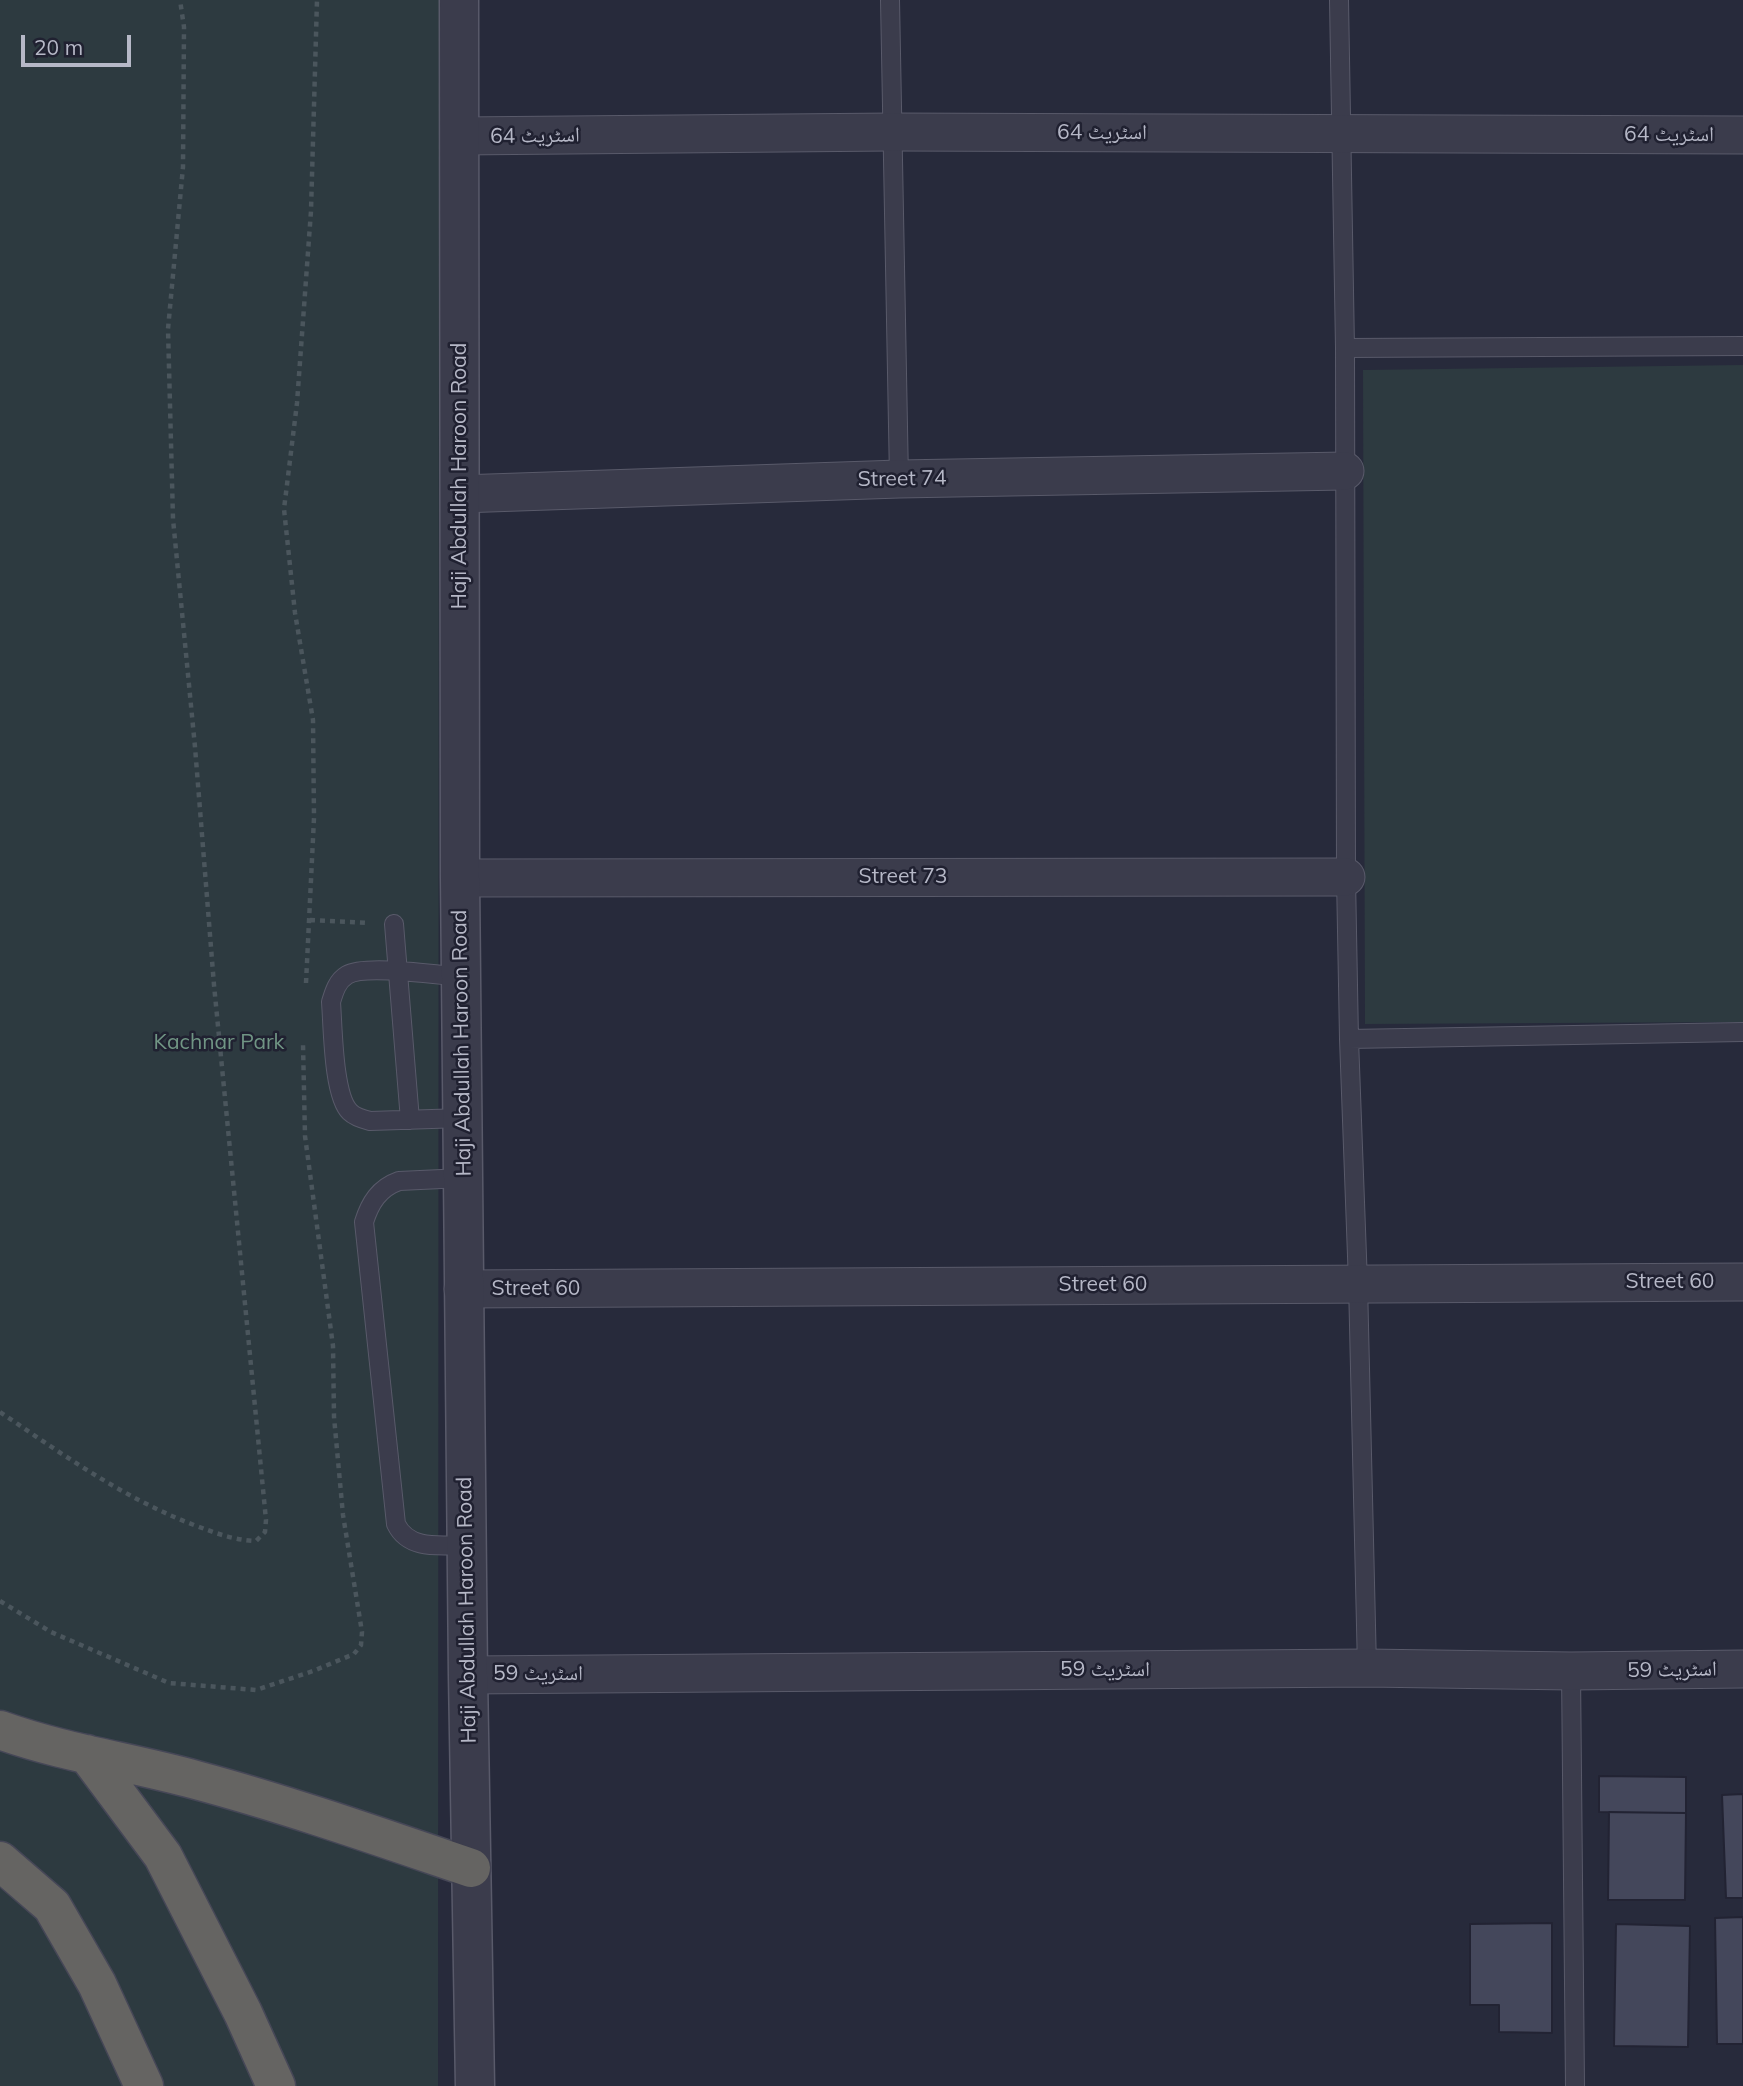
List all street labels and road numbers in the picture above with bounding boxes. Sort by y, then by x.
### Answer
street label: اسٹریٹ 64 [1057,120,1147,146]
street label: اسٹریٹ 64 [1624,122,1714,148]
street label: اسٹریٹ 64 [490,123,580,149]
street label: Haji Abdullah Haroon Road [447,343,473,609]
street label: Street 74 [857,466,947,492]
street label: Street 73 [859,864,947,890]
street label: Haji Abdullah Haroon Road [447,909,477,1177]
street label: Street 60 [1626,1269,1714,1295]
street label: Street 60 [1059,1272,1147,1298]
street label: Street 60 [492,1276,580,1302]
street label: Haji Abdullah Haroon Road [452,1476,482,1744]
street label: اسٹریٹ 59 [1060,1657,1150,1683]
street label: اسٹریٹ 59 [1627,1657,1717,1683]
street label: اسٹریٹ 59 [493,1661,583,1687]

